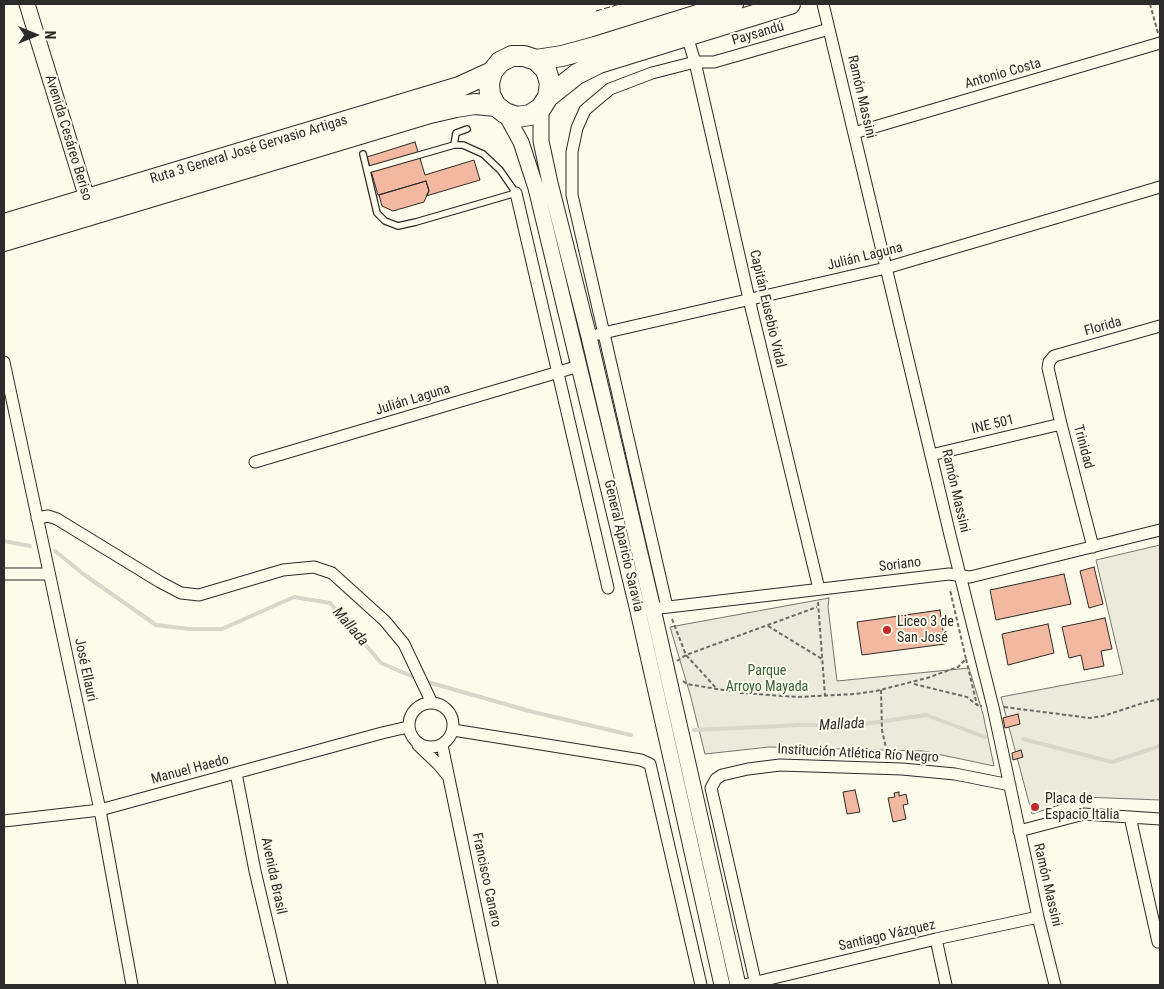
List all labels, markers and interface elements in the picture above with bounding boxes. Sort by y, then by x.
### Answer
north arrow [10,10,60,60]
street label: Paysandú [730,19,786,49]
text: N [42,31,58,39]
street label: Ramón Massini [843,54,879,140]
street label: Antonio Costa [963,55,1043,93]
street label: Avenida Cesáreo Beriso [41,73,95,203]
street label: Ruta 3 General José Gervasio Artigas [148,112,350,188]
street label: Julián Laguna [826,240,904,274]
street label: Capitán Eusebio Vidal [745,248,789,370]
street label: Florida [1082,314,1124,340]
street label: Julián Laguna [374,381,452,419]
street label: INE 501 [970,412,1016,438]
street label: Trinidad [1069,423,1097,471]
street label: Ramón Massini [937,448,973,534]
street label: General Aparicio Saravia [600,478,646,614]
street label: Soriano [878,554,922,576]
water label: Mallada [328,604,372,650]
place label: Liceo 3 de San José [897,614,954,646]
marker: Liceo 3 de San José [881,624,893,636]
street label: José Ellauri [70,637,100,703]
park label: Parque Arroyo Mayada [726,663,808,696]
water label: Mallada [819,715,865,735]
street label: Institución Atlética Río Negro [777,741,939,767]
street label: Manuel Haedo [149,752,231,788]
place label: Placa de Espacio Italia [1045,791,1119,824]
marker: Placa de Espacio Italia [1029,801,1041,813]
street label: Francisco Canaro [468,831,504,929]
street label: Avenida Brasil [257,836,289,916]
street label: Ramón Massini [1029,842,1065,928]
street label: Santiago Vázquez [837,917,937,955]

